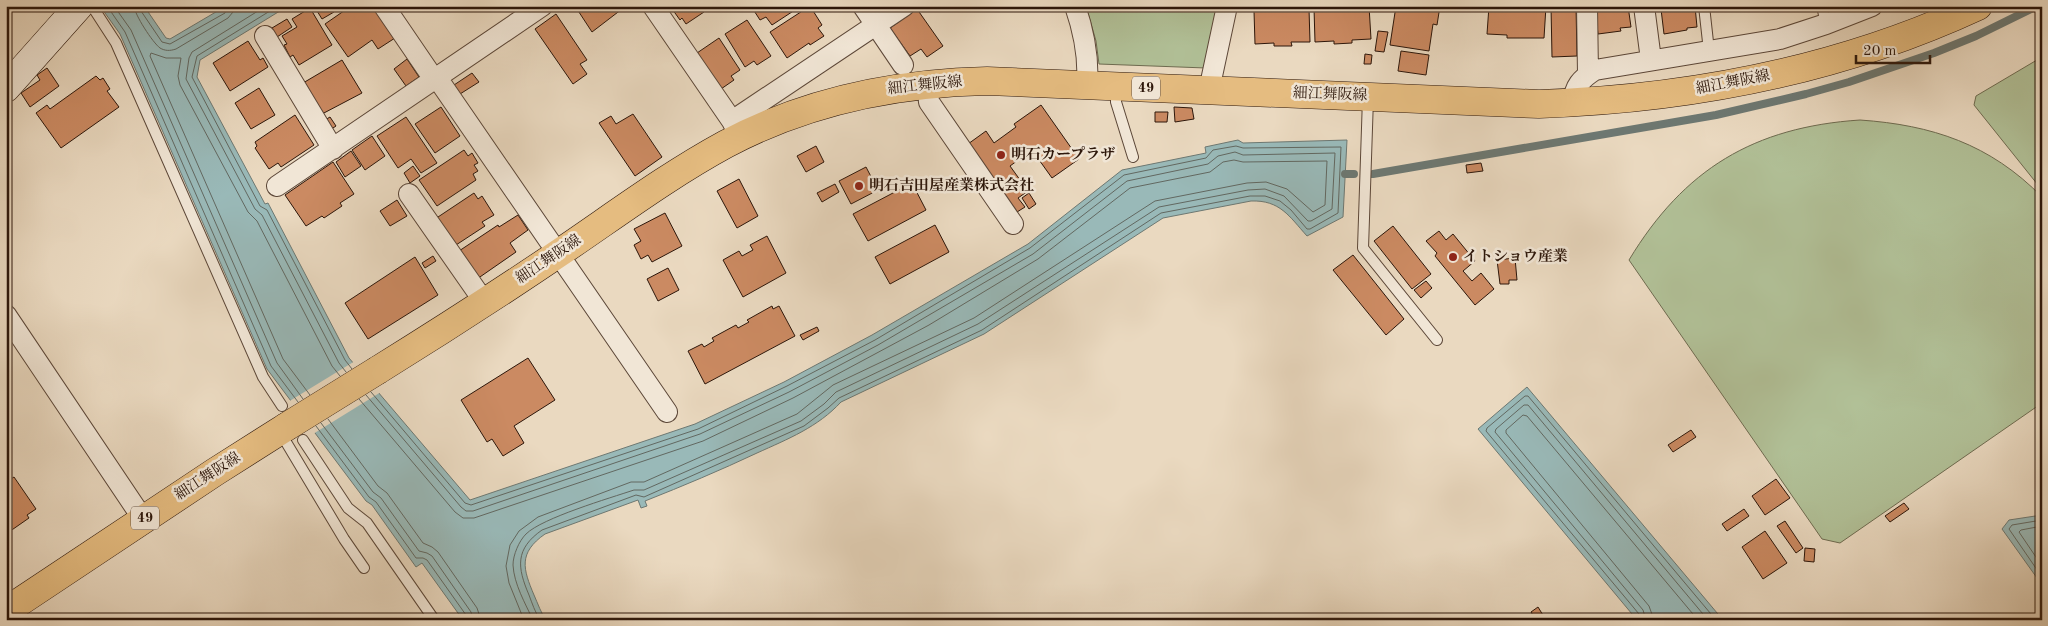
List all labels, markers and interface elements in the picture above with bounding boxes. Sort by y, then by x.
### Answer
scale bar [1856,32,1929,64]
text: 20 m [1863,44,1897,59]
street label: 細江舞阪線 [1694,67,1771,98]
street label: 細江舞阪線 [887,73,963,97]
road number: 49 [1132,76,1160,100]
street label: 細江舞阪線 [1292,84,1368,104]
place label: 明石カープラザ [1011,146,1115,163]
marker: 明石カープラザ [995,149,1007,161]
place label: 明石吉田屋産業株式会社 [869,177,1034,194]
marker: 明石吉田屋産業株式会社 [853,180,865,192]
street label: 細江舞阪線 [513,231,584,287]
place label: イトショウ産業 [1463,248,1568,265]
marker: イトショウ産業 [1447,251,1459,263]
street label: 細江舞阪線 [171,449,244,504]
road number: 49 [131,506,159,530]

